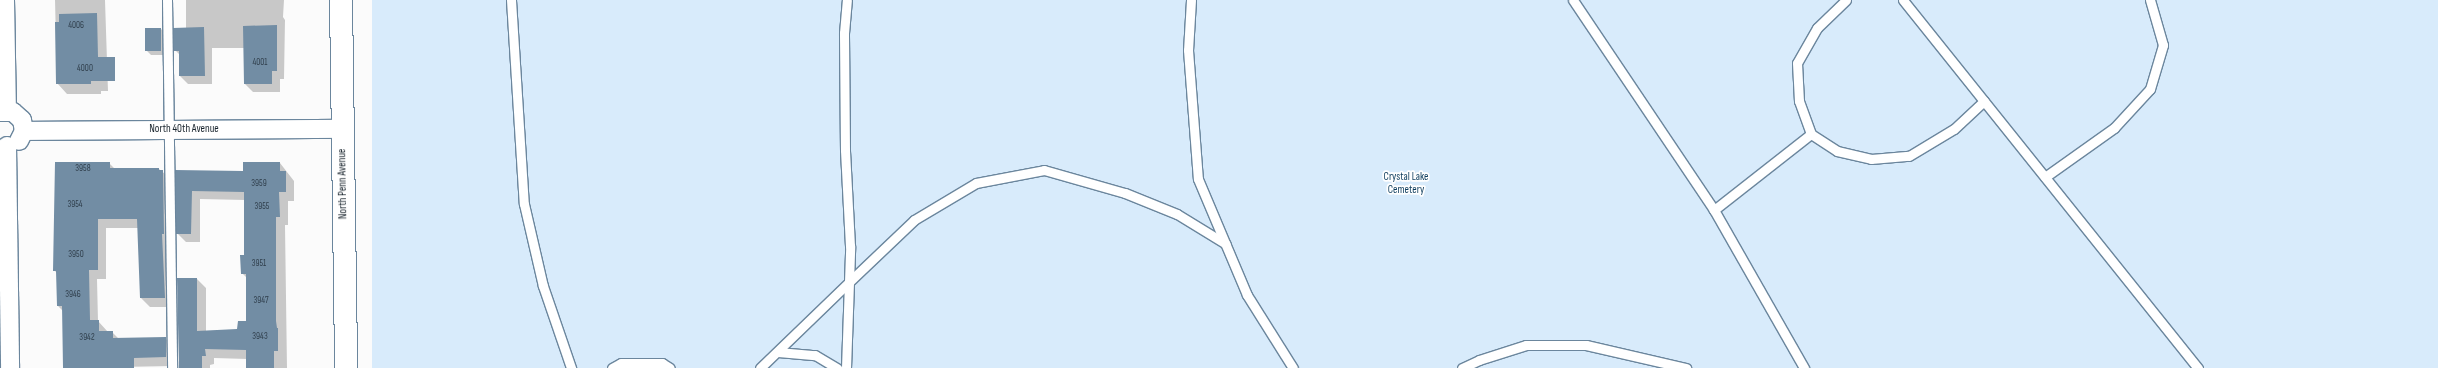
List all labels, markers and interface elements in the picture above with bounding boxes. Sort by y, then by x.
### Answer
house number: 4006 [68,21,84,31]
house number: 4001 [253,58,267,68]
house number: 4000 [77,64,93,74]
street label: North 40th Avenue [149,122,219,136]
street label: North Penn Avenue [336,149,350,219]
house number: 3958 [75,164,91,174]
park label: Crystal Lake Cemetery [1384,171,1428,197]
house number: 3959 [251,179,267,189]
house number: 3954 [67,200,83,210]
house number: 3955 [255,202,269,212]
house number: 3950 [68,250,84,260]
house number: 3951 [252,259,266,269]
house number: 3946 [65,290,81,300]
house number: 3947 [253,296,269,306]
house number: 3943 [252,332,268,342]
house number: 3942 [79,333,95,343]

